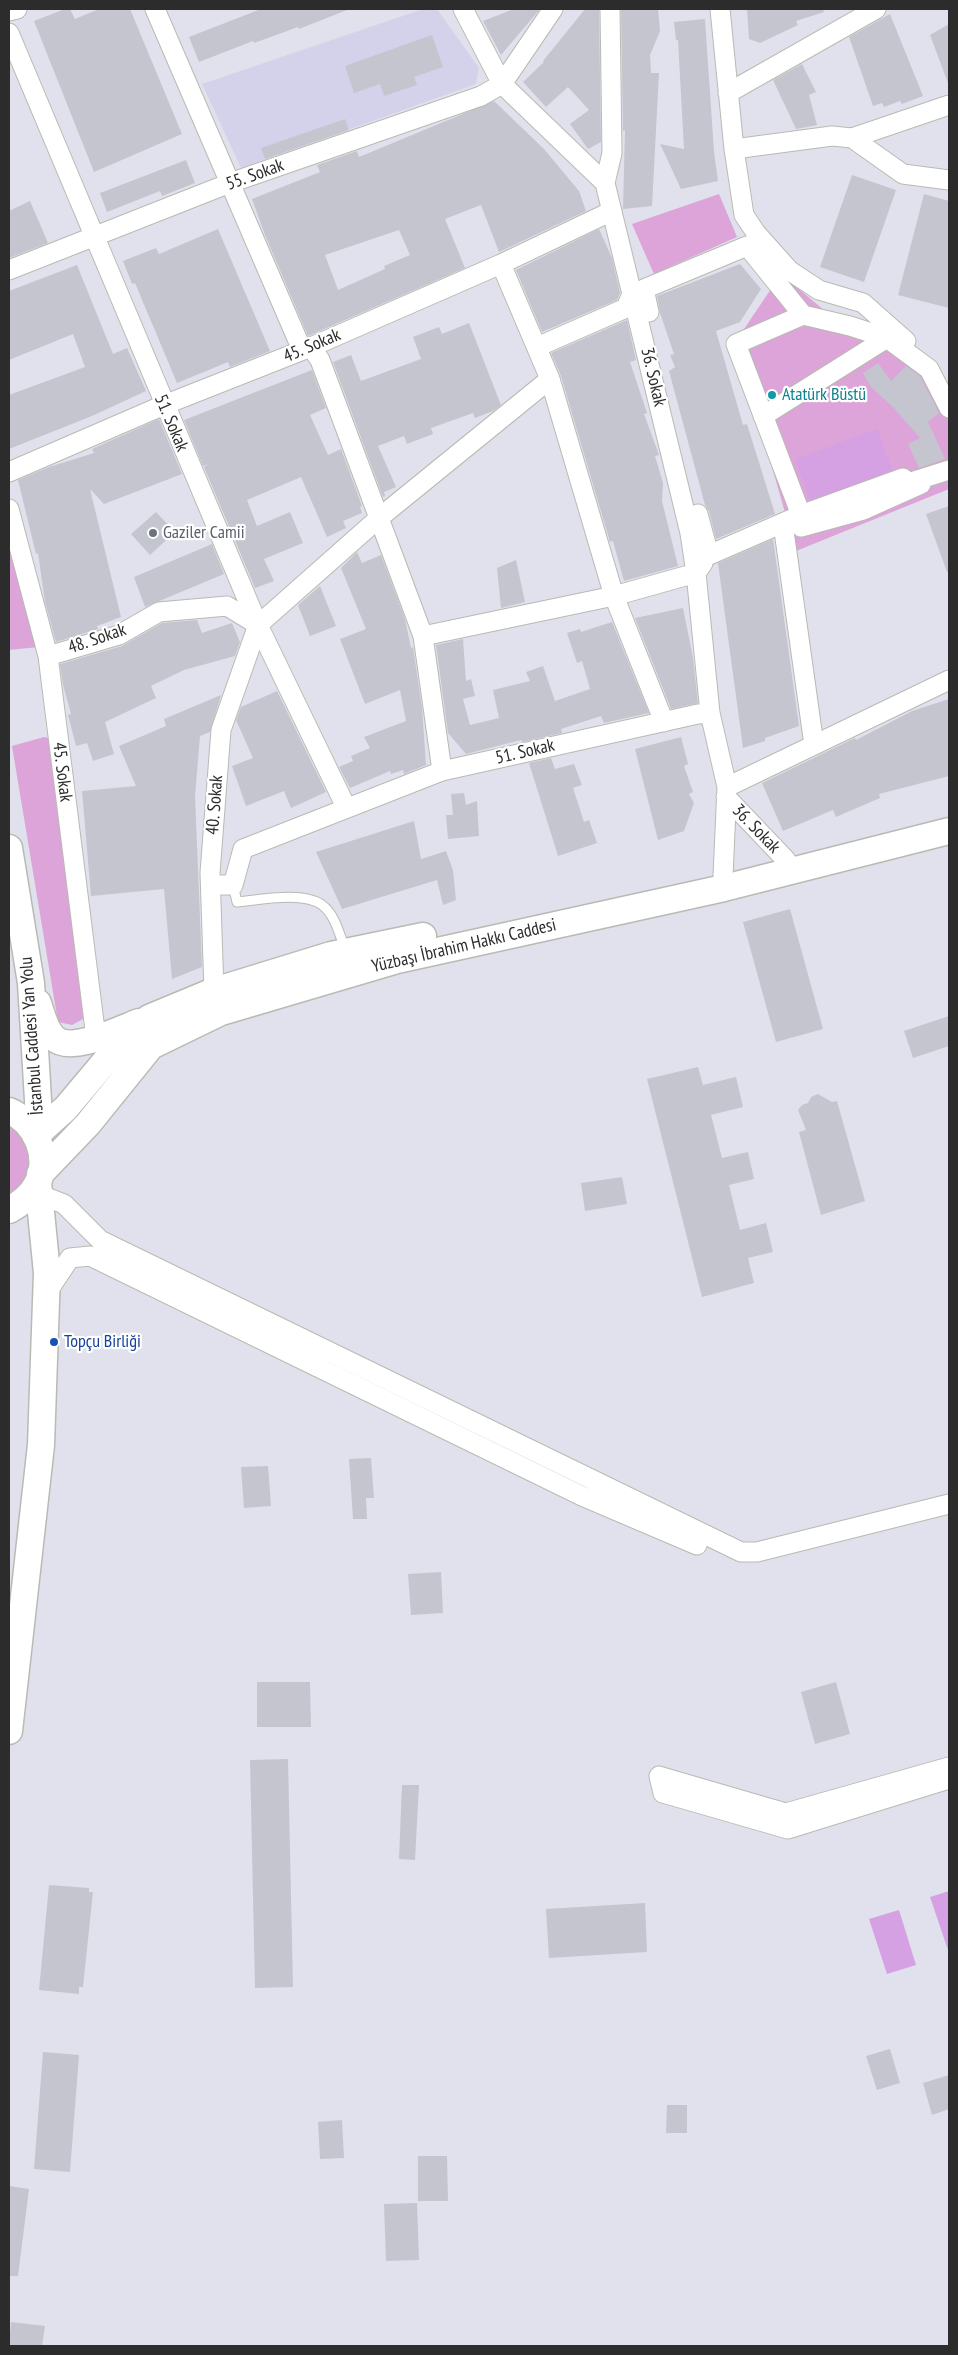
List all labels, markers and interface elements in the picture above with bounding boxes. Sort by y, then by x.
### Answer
street label: 55. Sokak [223,155,287,195]
street label: 45. Sokak [280,324,344,368]
street label: 36. Sokak [636,345,670,409]
place label: Atatürk Büstü [782,384,866,406]
marker: Atatürk Büstü [766,389,778,401]
street label: 51. Sokak [149,391,193,455]
place label: Gaziler Camii [163,522,245,544]
marker: Gaziler Camii [147,527,159,539]
street label: 48. Sokak [65,619,129,659]
street label: 51. Sokak [493,735,557,769]
street label: 45. Sokak [48,741,76,803]
street label: 40. Sokak [202,774,228,836]
street label: 36. Sokak [727,800,785,858]
street label: Yüzbaşı İbrahim Hakkı Caddesi [370,914,558,978]
street label: İstanbul Caddesi Yan Yolu [16,956,48,1116]
place label: Topçu Birliği [64,1331,141,1353]
marker: Topçu Birliği [48,1336,60,1348]

